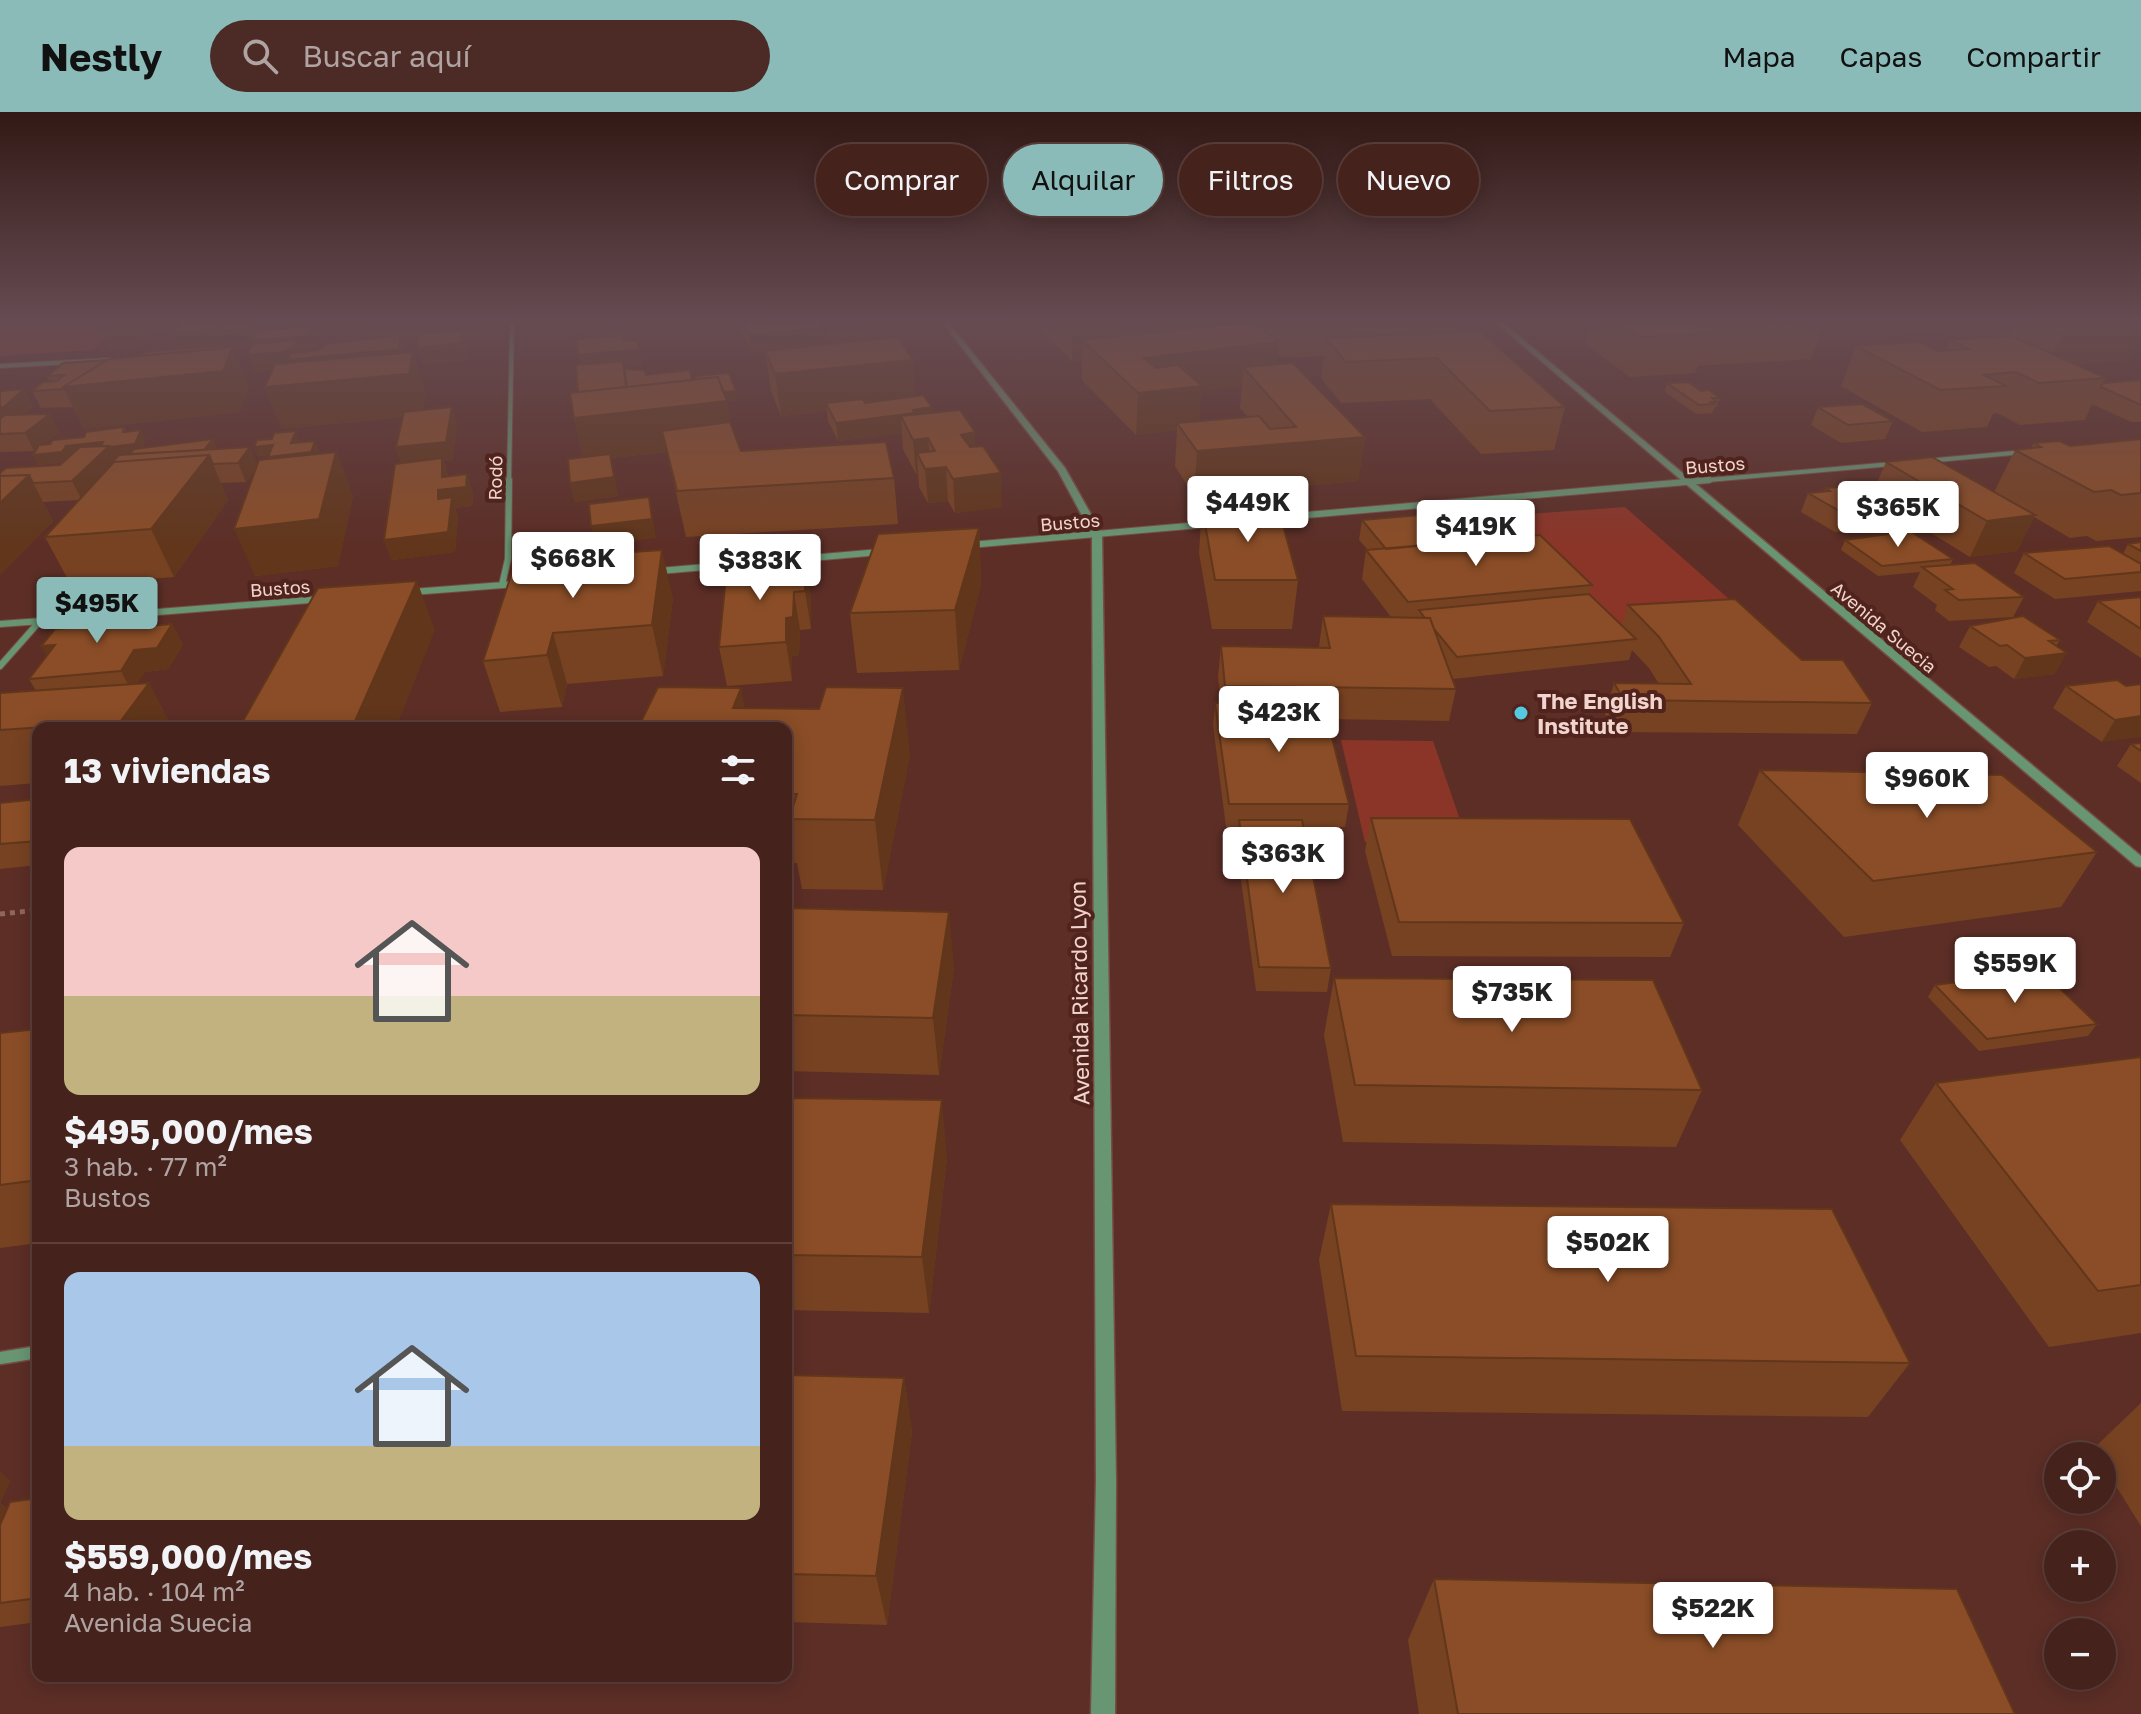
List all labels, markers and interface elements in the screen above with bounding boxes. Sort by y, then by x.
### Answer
search box [210,20,770,92]
text: Nestly [40,34,162,79]
icon: search [238,34,282,78]
text: Buscar aquí [302,38,471,74]
text: Mapa [1723,40,1795,73]
text: Capas [1839,40,1922,73]
text: Compartir [1966,40,2101,73]
chip: Comprar [816,144,987,216]
chip: Alquilar [1003,144,1163,216]
chip: Filtros [1179,144,1322,216]
chip: Nuevo [1338,144,1479,216]
street label: Bustos [1684,451,1746,479]
street label: Rodó [484,455,506,501]
pin: $449K [1192,476,1304,544]
pin: $365K [1842,481,1954,549]
text: $449K [1205,486,1291,517]
text: $365K [1856,491,1940,522]
pin: $419K [1420,500,1532,568]
street label: Bustos [1039,508,1101,536]
text: $419K [1435,510,1517,541]
pin: $668K [517,532,629,600]
pin: $383K [704,534,816,602]
text: $668K [530,542,616,573]
text: $383K [718,544,802,575]
street label: Bustos [249,575,311,601]
pin: $495K [41,577,153,645]
street label: Avenida Suecia [1827,577,1941,677]
text: $495K [55,587,139,618]
pin: $423K [1223,686,1335,754]
place label: The English Institute [1537,687,1663,739]
text: $423K [1237,696,1321,727]
marker: The English Institute [1512,704,1530,722]
icon: filters [716,748,760,792]
text: 13 viviendas [64,750,270,790]
pin: $960K [1871,752,1983,820]
text: $960K [1884,762,1970,793]
pin: $363K [1227,827,1339,895]
text: $363K [1241,837,1325,868]
street label: Avenida Ricardo Lyon [1064,881,1094,1105]
icon: home [340,899,484,1043]
pin: $559K [1959,937,2071,1005]
text: $559K [1973,947,2057,978]
pin: $735K [1456,966,1568,1034]
text: $735K [1471,976,1553,1007]
text: $495,000/mes [64,1111,313,1151]
text: 3 hab. · 77 m² [64,1151,227,1182]
text: Bustos [64,1182,151,1213]
pin: $502K [1552,1216,1664,1284]
text: $502K [1566,1226,1650,1257]
icon: home [340,1324,484,1468]
map controls [2044,1442,2116,1690]
button: locate [2044,1442,2116,1514]
button: + [2044,1530,2116,1602]
text: $559,000/mes [64,1536,312,1576]
text: 4 hab. · 104 m² [64,1576,245,1607]
pin: $522K [1657,1582,1769,1650]
text: $522K [1671,1592,1755,1623]
text: Avenida Suecia [64,1607,252,1638]
button: − [2044,1618,2116,1690]

